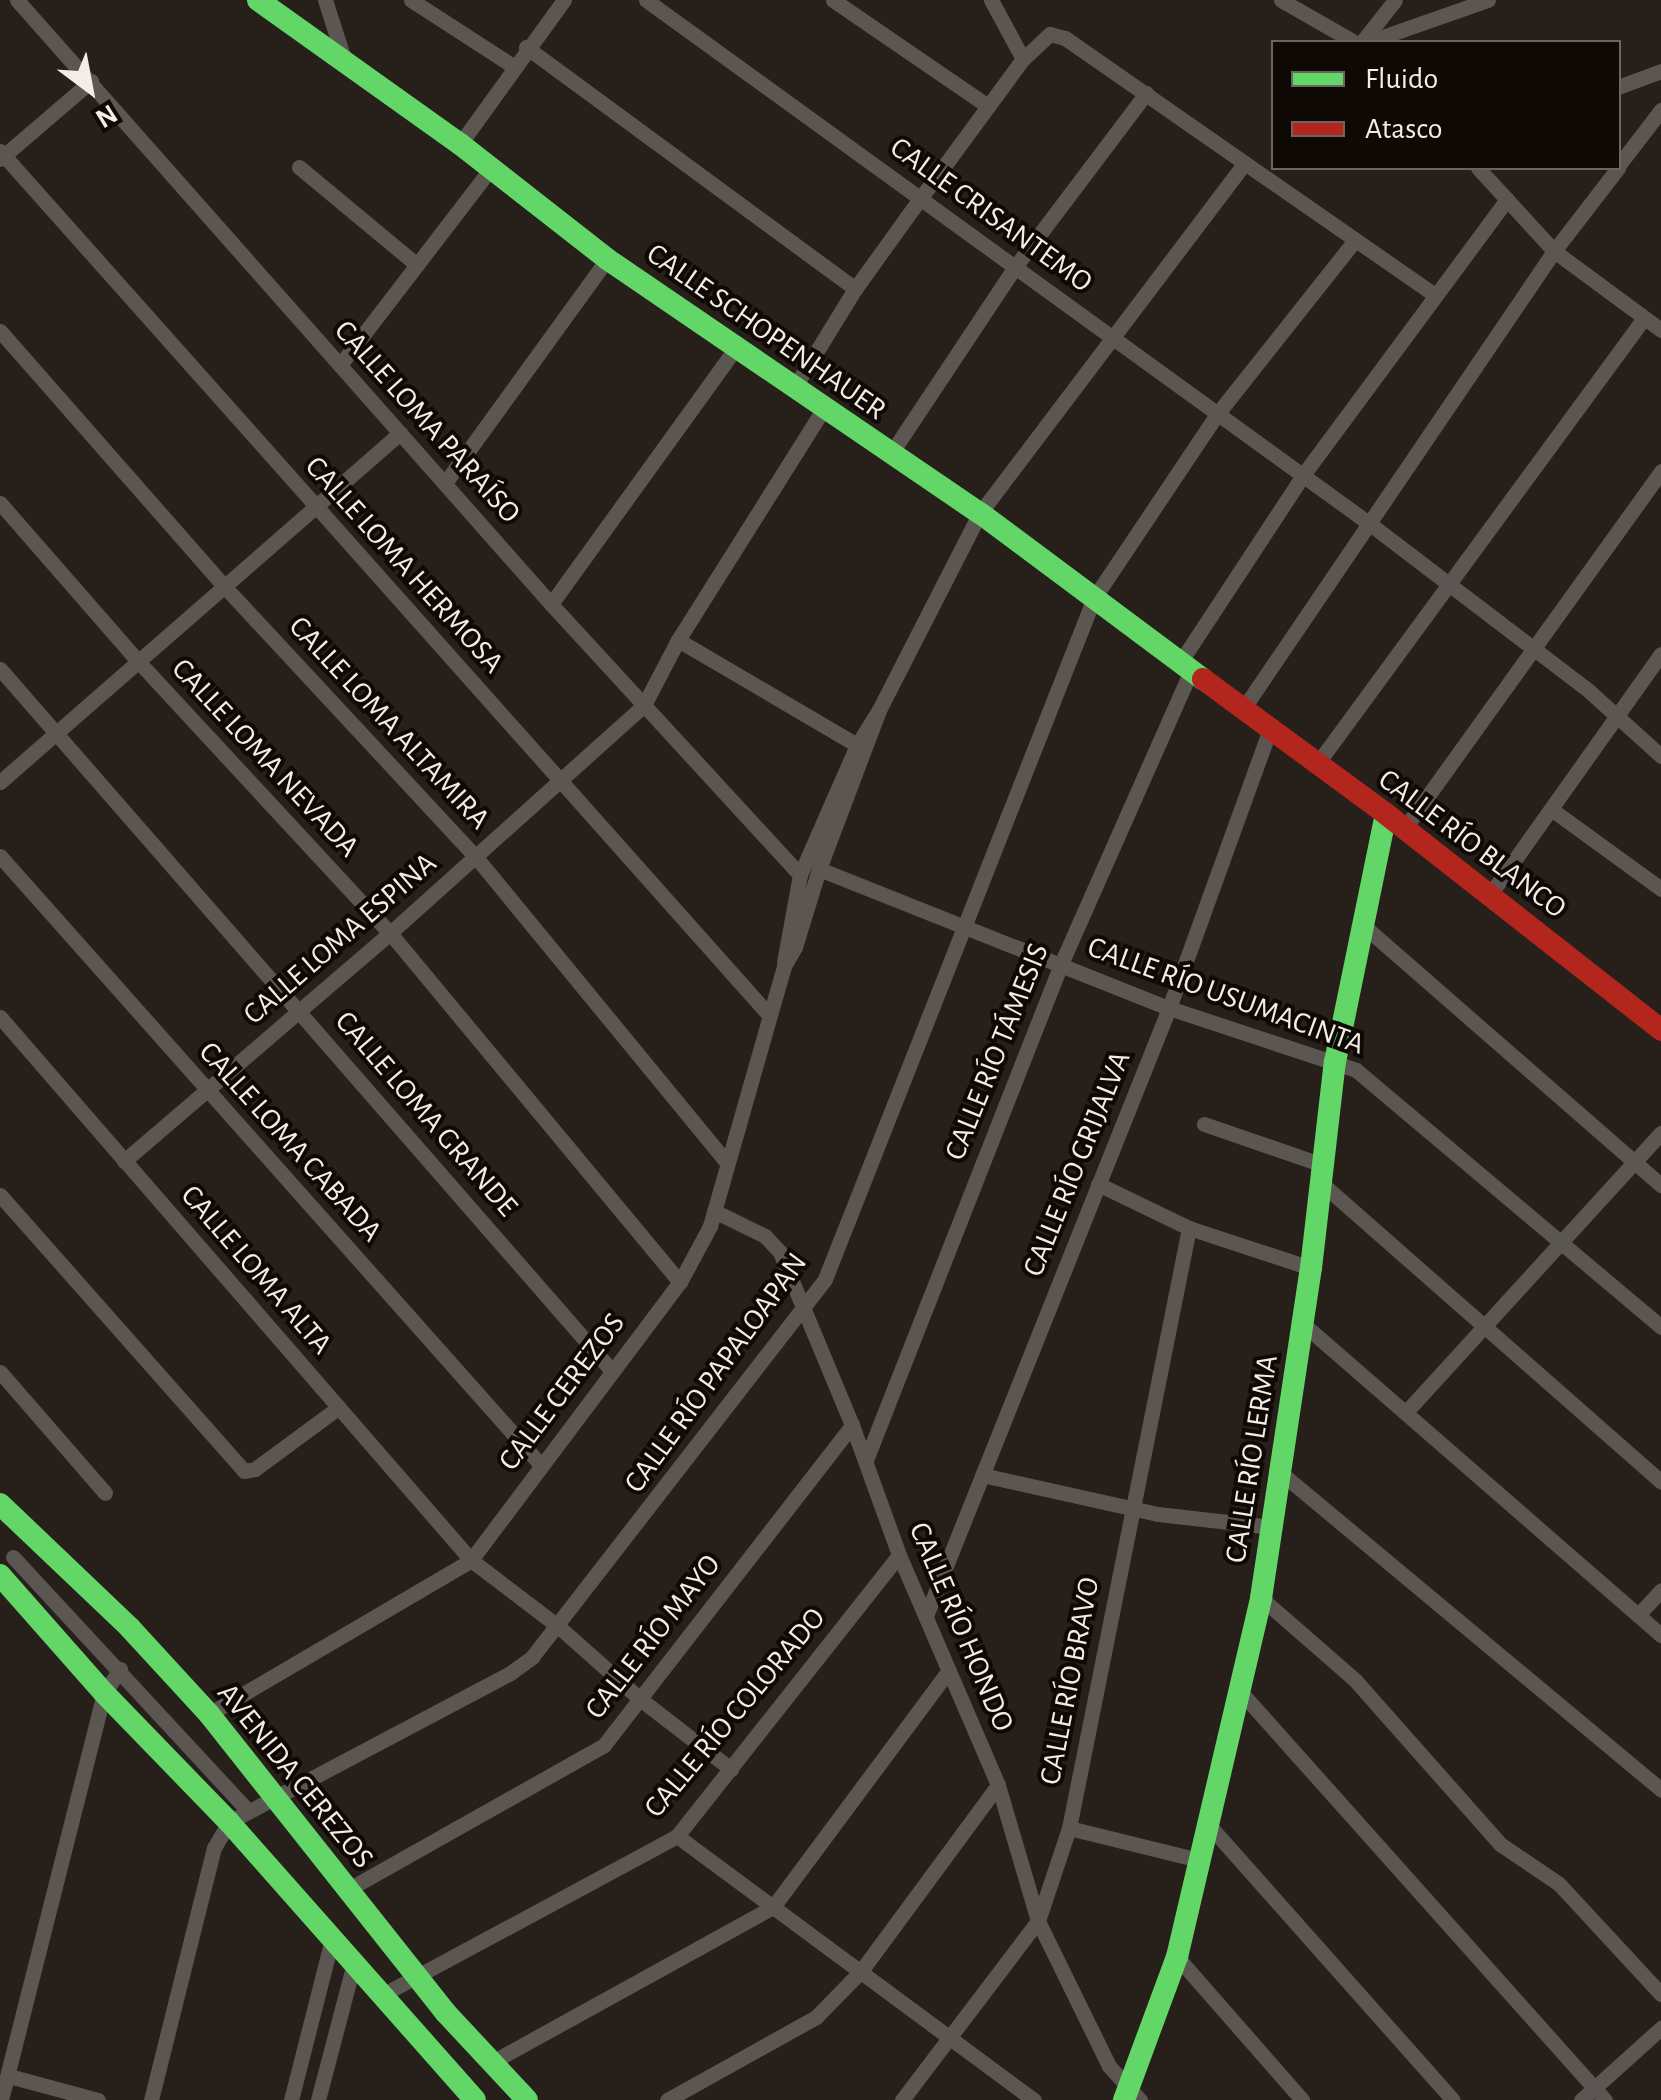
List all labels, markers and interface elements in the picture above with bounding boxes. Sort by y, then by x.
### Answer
north arrow [40,40,140,140]
legend [1271,40,1621,170]
text: Fluido [1365,64,1438,94]
text: N [90,98,122,132]
text: Atasco [1365,114,1443,144]
street label: CALLE CRISANTEMO [883,130,1099,300]
street label: CALLE SCHOPENHAUER [639,236,893,428]
street label: CALLE LOMA PARAÍSO [326,313,528,531]
street label: CALLE LOMA HERMOSA [297,449,511,681]
street label: CALLE LOMA ALTAMIRA [281,609,497,837]
street label: CALLE LOMA NEVADA [164,651,366,865]
street label: CALLE RÍO BLANCO [1371,762,1573,926]
street label: CALLE LOMA ESPINA [236,845,444,1033]
street label: CALLE RÍO USUMACINTA [1083,929,1369,1063]
street label: CALLE RÍO TÁMESIS [937,938,1057,1166]
street label: CALLE LOMA GRANDE [327,1004,525,1224]
street label: CALLE LOMA CABADA [191,1035,389,1249]
street label: CALLE RÍO GRIJALVA [1015,1046,1139,1282]
street label: CALLE LOMA ALTA [173,1178,339,1362]
street label: CALLE RÍO PAPALOAPAN [617,1246,815,1500]
street label: CALLE CEREZOS [491,1306,633,1478]
street label: CALLE RÍO LERMA [1218,1352,1286,1566]
street label: CALLE RÍO HONDO [901,1517,1021,1737]
street label: CALLE RÍO MAYO [578,1548,728,1726]
street label: CALLE RÍO BRAVO [1032,1574,1108,1788]
street label: CALLE RÍO COLORADO [637,1601,833,1825]
street label: AVENIDA CEREZOS [209,1676,381,1876]

